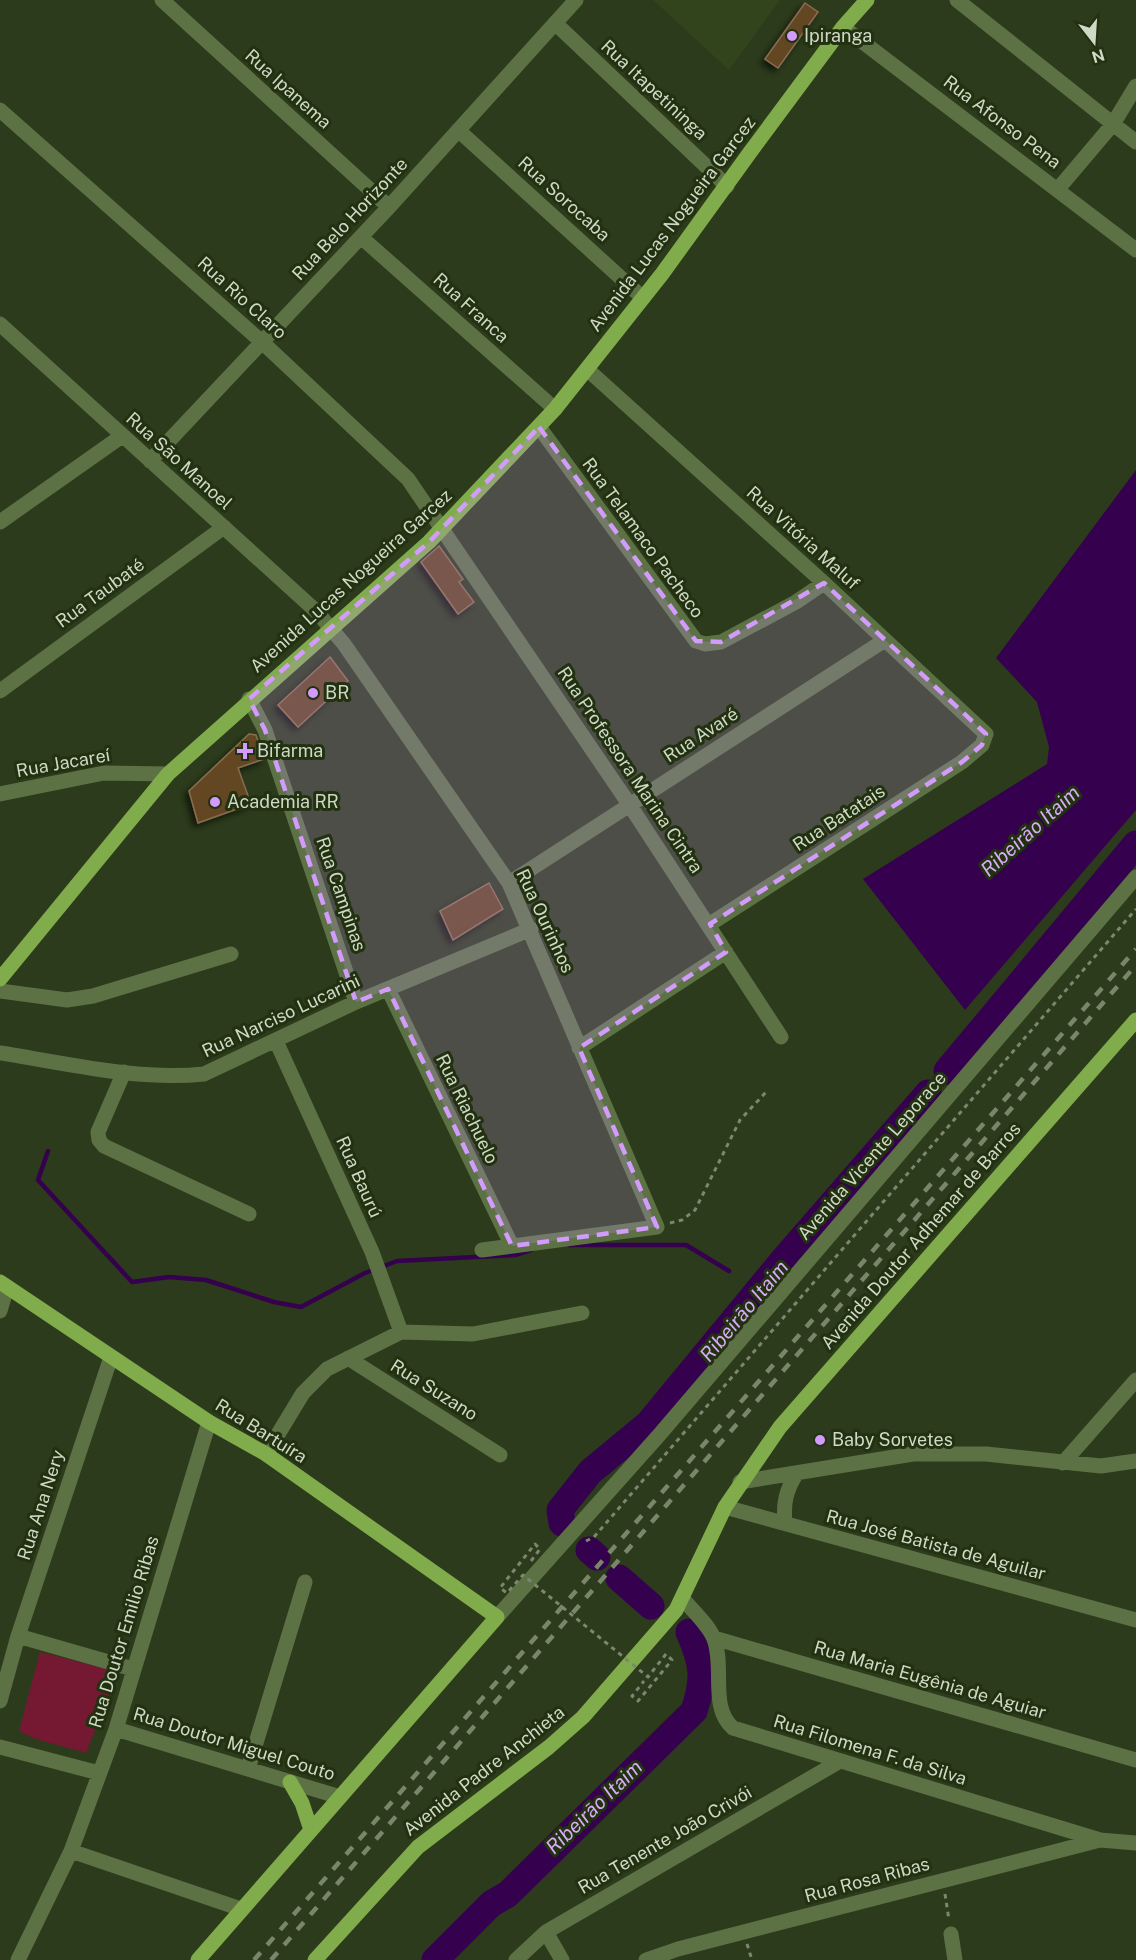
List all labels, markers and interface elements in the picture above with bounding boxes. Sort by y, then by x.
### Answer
north arrow [1064,12,1124,72]
place label: Ipiranga [804,25,872,46]
marker: Ipiranga [785,29,799,43]
street label: Rua Itapetininga [597,35,712,144]
street label: Rua Ipanema [241,45,336,133]
text: N [1089,45,1107,67]
street label: Rua Afonso Pena [939,71,1065,173]
street label: Avenida Lucas Nogueira Garcez [584,112,759,335]
street label: Rua Sorocaba [514,152,615,245]
street label: Rua Belo Horizonte [288,153,412,284]
street label: Rua Rio Claro [193,252,291,343]
street label: Rua Franca [429,268,513,347]
street label: Rua São Manoel [122,408,237,514]
street label: Rua Telamaco Pacheco [578,454,709,622]
street label: Rua Vitória Maluf [743,482,864,594]
street label: Avenida Lucas Nogueira Garcez [246,485,456,677]
street label: Rua Taubaté [51,554,148,632]
street label: Rua Professora Marina Cintra [553,663,707,877]
place label: BR [325,682,349,703]
marker: BR [306,686,320,700]
street label: Rua Avaré [660,703,742,766]
place label: Bifarma [257,740,323,761]
street label: Rua Jacareí [14,744,112,781]
marker: Bifarma [238,744,252,758]
street label: Rua Batatais [789,780,889,855]
water label: Ribeirão Itaim [976,780,1084,882]
place label: Academia RR [227,791,339,812]
marker: Academia RR [208,795,222,809]
street label: Rua Campinas [312,834,371,954]
street label: Rua Ourinhos [512,866,579,976]
street label: Rua Narciso Lucarini [199,970,363,1061]
street label: Rua Riachuelo [432,1051,503,1167]
street label: Avenida Vicente Leporace [793,1067,950,1244]
street label: Avenida Doutor Adhemar de Barros [817,1118,1025,1353]
street label: Rua Baurú [332,1133,387,1221]
water label: Ribeirão Itaim [695,1256,793,1366]
street label: Rua Suzano [387,1355,482,1425]
street label: Rua Bartuíra [212,1394,311,1467]
place label: Baby Sorvetes [832,1429,953,1450]
marker: Baby Sorvetes [813,1433,827,1447]
street label: Rua Ana Nery [13,1447,68,1563]
street label: Rua José Batista de Aguilar [824,1505,1048,1584]
street label: Rua Doutor Emilio Ribas [84,1533,163,1730]
street label: Rua Maria Eugênia de Aguiar [812,1636,1049,1723]
street label: Avenida Padre Anchieta [399,1701,568,1840]
street label: Rua Doutor Miguel Couto [131,1703,338,1784]
street label: Rua Filomena F. da Silva [771,1710,969,1789]
water label: Ribeirão Itaim [541,1755,647,1859]
street label: Rua Tenente João Crivói [574,1781,755,1898]
street label: Rua Rosa Ribas [802,1853,932,1906]

